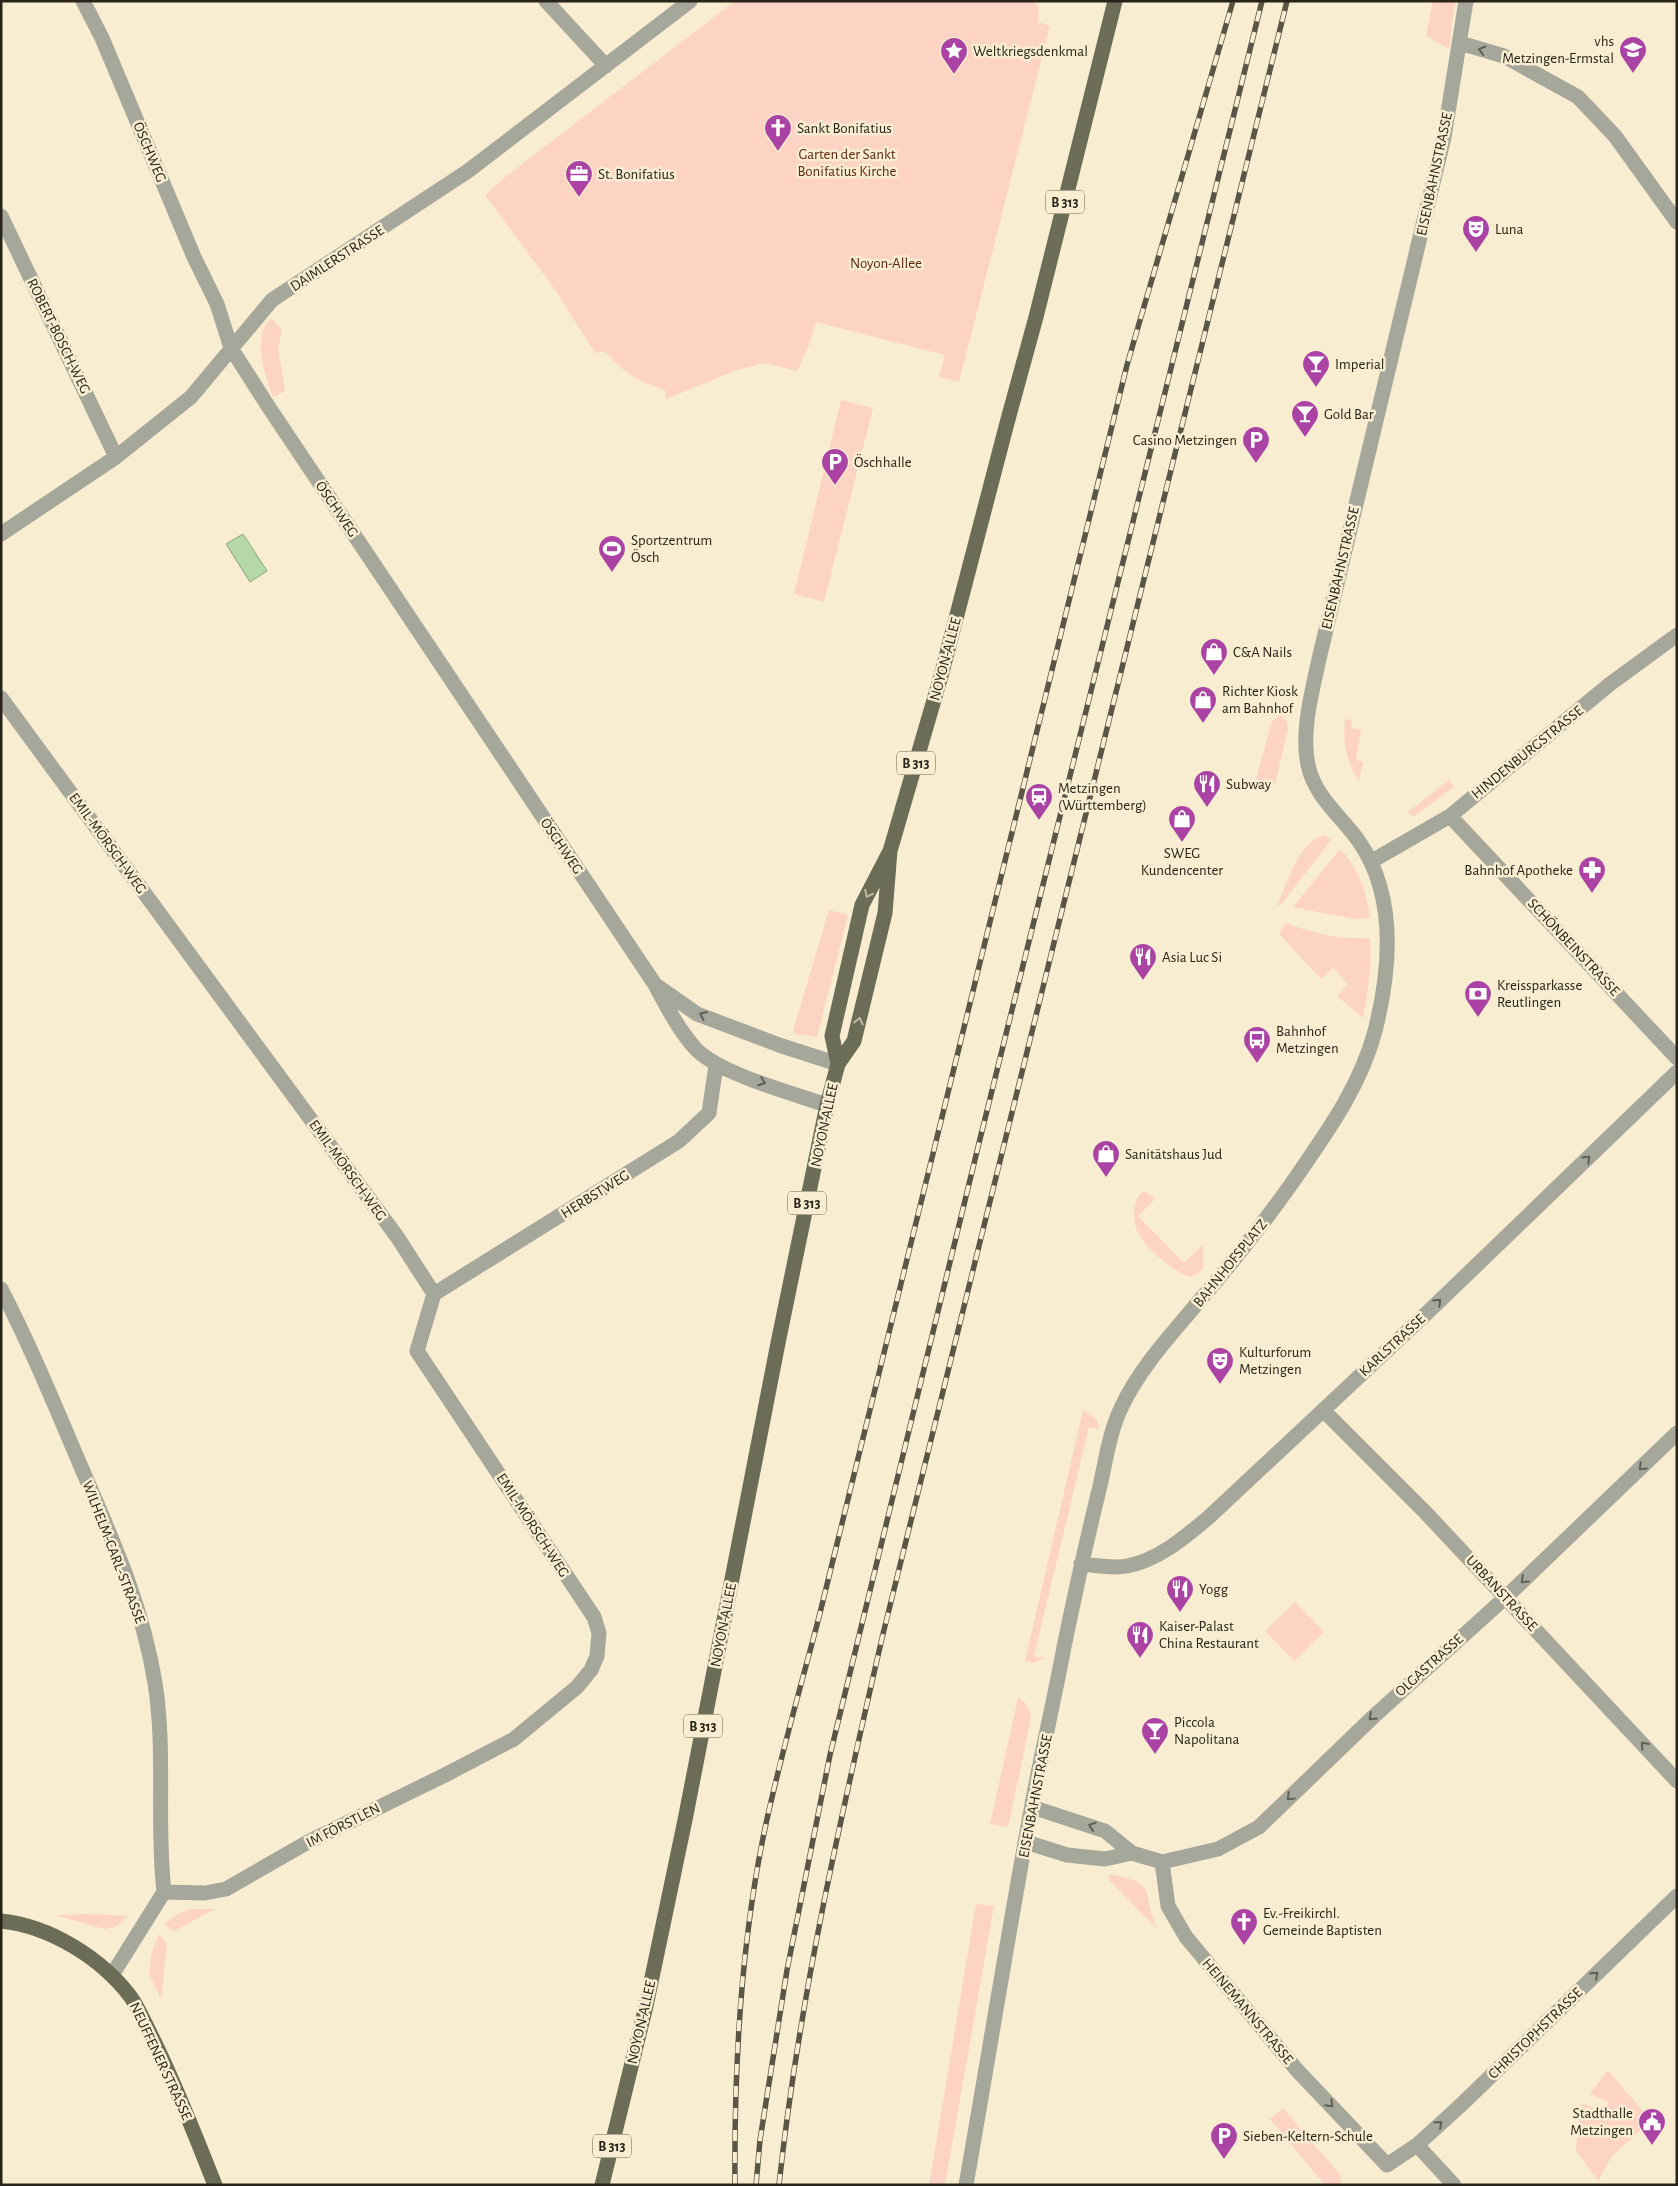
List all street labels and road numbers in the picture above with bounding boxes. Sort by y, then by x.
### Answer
street label: EISENBAHNSTRASSE [1414,111,1455,237]
street label: ÖSCHWEG [130,119,171,184]
road number: B 313 [1046,190,1084,213]
street label: DAIMLERSTRASSE [288,223,387,294]
street label: ROBERT-BOSCH-WEG [24,276,93,396]
street label: ÖSCHWEG [313,478,362,540]
street label: EISENBAHNSTRASSE [1319,505,1362,631]
street label: NOYON-ALLEE [927,616,964,702]
street label: HINDENBURGSTRASSE [1469,703,1586,802]
road number: B 313 [897,751,935,774]
street label: EMIL-MÖRSCH-WEG [66,789,151,897]
street label: ÖSCHWEG [538,815,587,877]
street label: SCHÖNBEINSTRASSE [1525,895,1624,999]
street label: NOYON-ALLEE [808,1082,841,1168]
street label: EMIL-MÖRSCH-WEG [306,1116,391,1224]
street label: HERBSTWEG [558,1168,632,1221]
road number: B 313 [788,1192,826,1214]
street label: BAHNHOFSPLATZ [1191,1217,1270,1310]
street label: KARLSTRASSE [1357,1311,1428,1380]
street label: EMIL-MÖRSCH-WEG [493,1470,573,1580]
street label: WILHELM-CARL-STRASSE [79,1479,148,1626]
street label: URBANSTRASSE [1463,1553,1540,1634]
street label: NOYON-ALLEE [708,1582,739,1668]
street label: OLGASTRASSE [1393,1631,1466,1700]
road number: B 313 [684,1714,722,1738]
street label: EISENBAHNSTRASSE [1016,1733,1055,1859]
street label: IM FÖRSTLEN [303,1799,383,1850]
street label: HEINEMANNSTRASSE [1199,1956,1296,2067]
street label: NOYON-ALLEE [625,1979,658,2065]
street label: CHRISTOPHSTRASSE [1485,1985,1585,2082]
street label: NEUFFENER STRASSE [127,2000,194,2122]
road number: B 313 [593,2134,631,2158]

